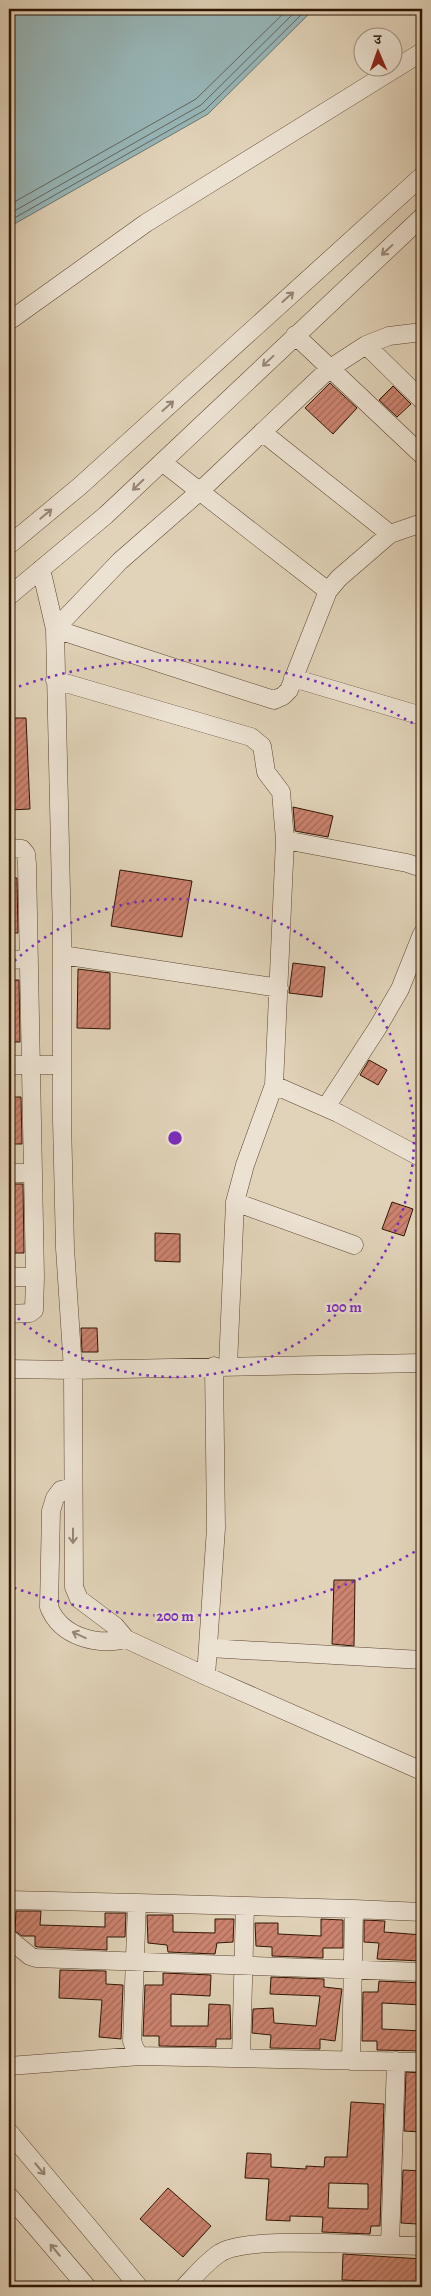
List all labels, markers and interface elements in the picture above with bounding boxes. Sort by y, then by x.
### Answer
north arrow [354,28,404,78]
text: उ [373,30,382,49]
one-way arrow [380,244,393,256]
one-way arrow [282,291,295,303]
one-way arrow [262,355,274,367]
one-way arrow [161,400,174,412]
one-way arrow [131,479,144,491]
one-way arrow [39,508,52,519]
centre of rings [166,1129,184,1147]
text: 100 m [326,1297,362,1317]
one-way arrow [68,1527,78,1543]
text: 200 m [156,1606,194,1626]
one-way arrow [72,1629,87,1639]
one-way arrow [34,2163,46,2176]
one-way arrow [50,2244,61,2257]

